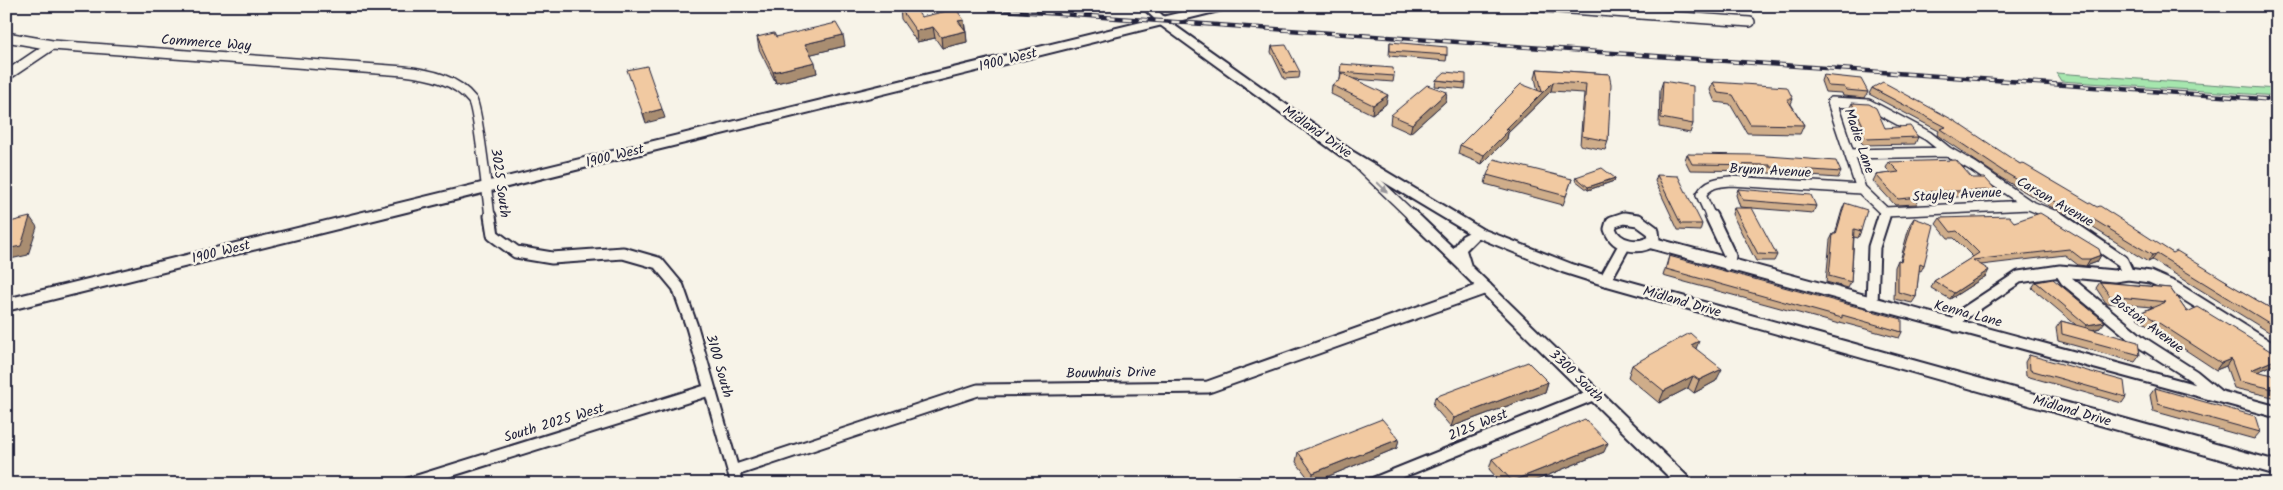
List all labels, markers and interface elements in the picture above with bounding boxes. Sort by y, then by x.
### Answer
street label: Commerce Way [160,29,252,57]
street label: 1900 West [976,42,1040,78]
street label: Midland Drive [1278,100,1357,165]
street label: Madie Lane [1838,105,1881,177]
street label: 1900 West [583,138,647,174]
street label: 3025 South [484,147,516,219]
street label: Brynn Avenue [1729,158,1812,184]
street label: Carson Avenue [2012,171,2098,233]
one-way arrow [1375,181,1387,193]
street label: Stayley Avenue [1912,182,2003,208]
street label: 1900 West [189,234,253,270]
street label: Midland Drive [1640,280,1724,324]
street label: Boston Avenue [2106,289,2189,359]
street label: Kenna Lane [1932,294,2005,334]
street label: 3100 South [699,332,739,400]
street label: 3300 South [1544,344,1608,408]
street label: Bouwhuis Drive [1066,361,1157,385]
street label: Midland Drive [2030,389,2114,433]
street label: South 2025 West [501,397,608,449]
street label: 2125 West [1445,403,1512,447]

